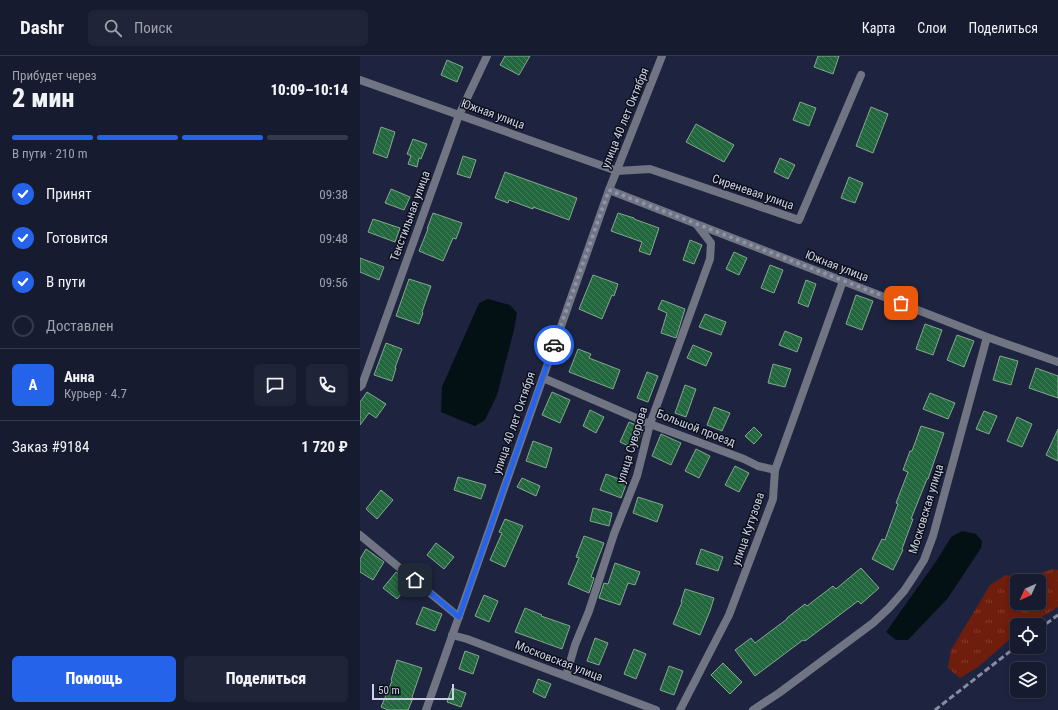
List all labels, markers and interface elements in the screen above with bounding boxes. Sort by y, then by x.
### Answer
search box [88,10,368,46]
text: Dashr [20,16,64,39]
icon: search [102,17,124,39]
text: Поиск [134,19,173,37]
text: Карта [862,20,895,36]
text: Слои [917,20,947,36]
text: Поделиться [969,20,1038,36]
street label: улица 40 лет Октября [598,66,652,170]
text: Прибудет через [12,68,97,83]
text: 10:09–10:14 [270,81,348,99]
text: 2 мин [12,83,74,113]
street label: Южная улица [459,96,527,132]
text: В пути · 210 m [12,146,87,161]
street label: Текстильная улица [387,169,433,263]
street label: Сиреневая улица [710,171,796,213]
icon: check [12,183,34,205]
text: Принят [46,185,92,203]
text: 09:38 [319,187,348,202]
icon: check [12,227,34,249]
text: Готовится [46,229,108,247]
text: 09:48 [319,231,348,246]
street label: Южная улица [803,248,871,285]
icon: check [12,271,34,293]
text: В пути [46,273,86,291]
text: 09:56 [319,275,348,290]
pin [884,286,918,320]
icon: bag [890,292,912,314]
text: Доставлен [46,317,114,335]
courier [534,325,574,365]
icon: car [543,334,565,356]
button: chat [254,364,296,406]
button: phone [306,364,348,406]
text: Анна [64,368,95,386]
street label: улица 40 лет Октября [490,370,538,476]
text: А [29,376,37,394]
text: Курьер · 4.7 [64,386,127,401]
street label: улица Суворова [614,405,650,485]
street label: Большой проезд [655,407,738,450]
text: Заказ #9184 [12,438,89,456]
text: 1 720 ₽ [301,438,348,456]
street label: Московская улица [906,462,946,556]
street label: улица Кутузова [729,490,767,568]
pin [398,563,432,597]
icon: home [404,569,426,591]
north arrow [1010,574,1046,610]
map controls [1010,574,1046,698]
button: locate [1010,618,1046,654]
street label: Московская улица [513,638,605,684]
button: Помощь [12,656,176,702]
button: Поделиться [184,656,348,702]
button: layers [1010,662,1046,698]
scale bar [372,682,454,701]
text: 50 m [378,684,400,697]

